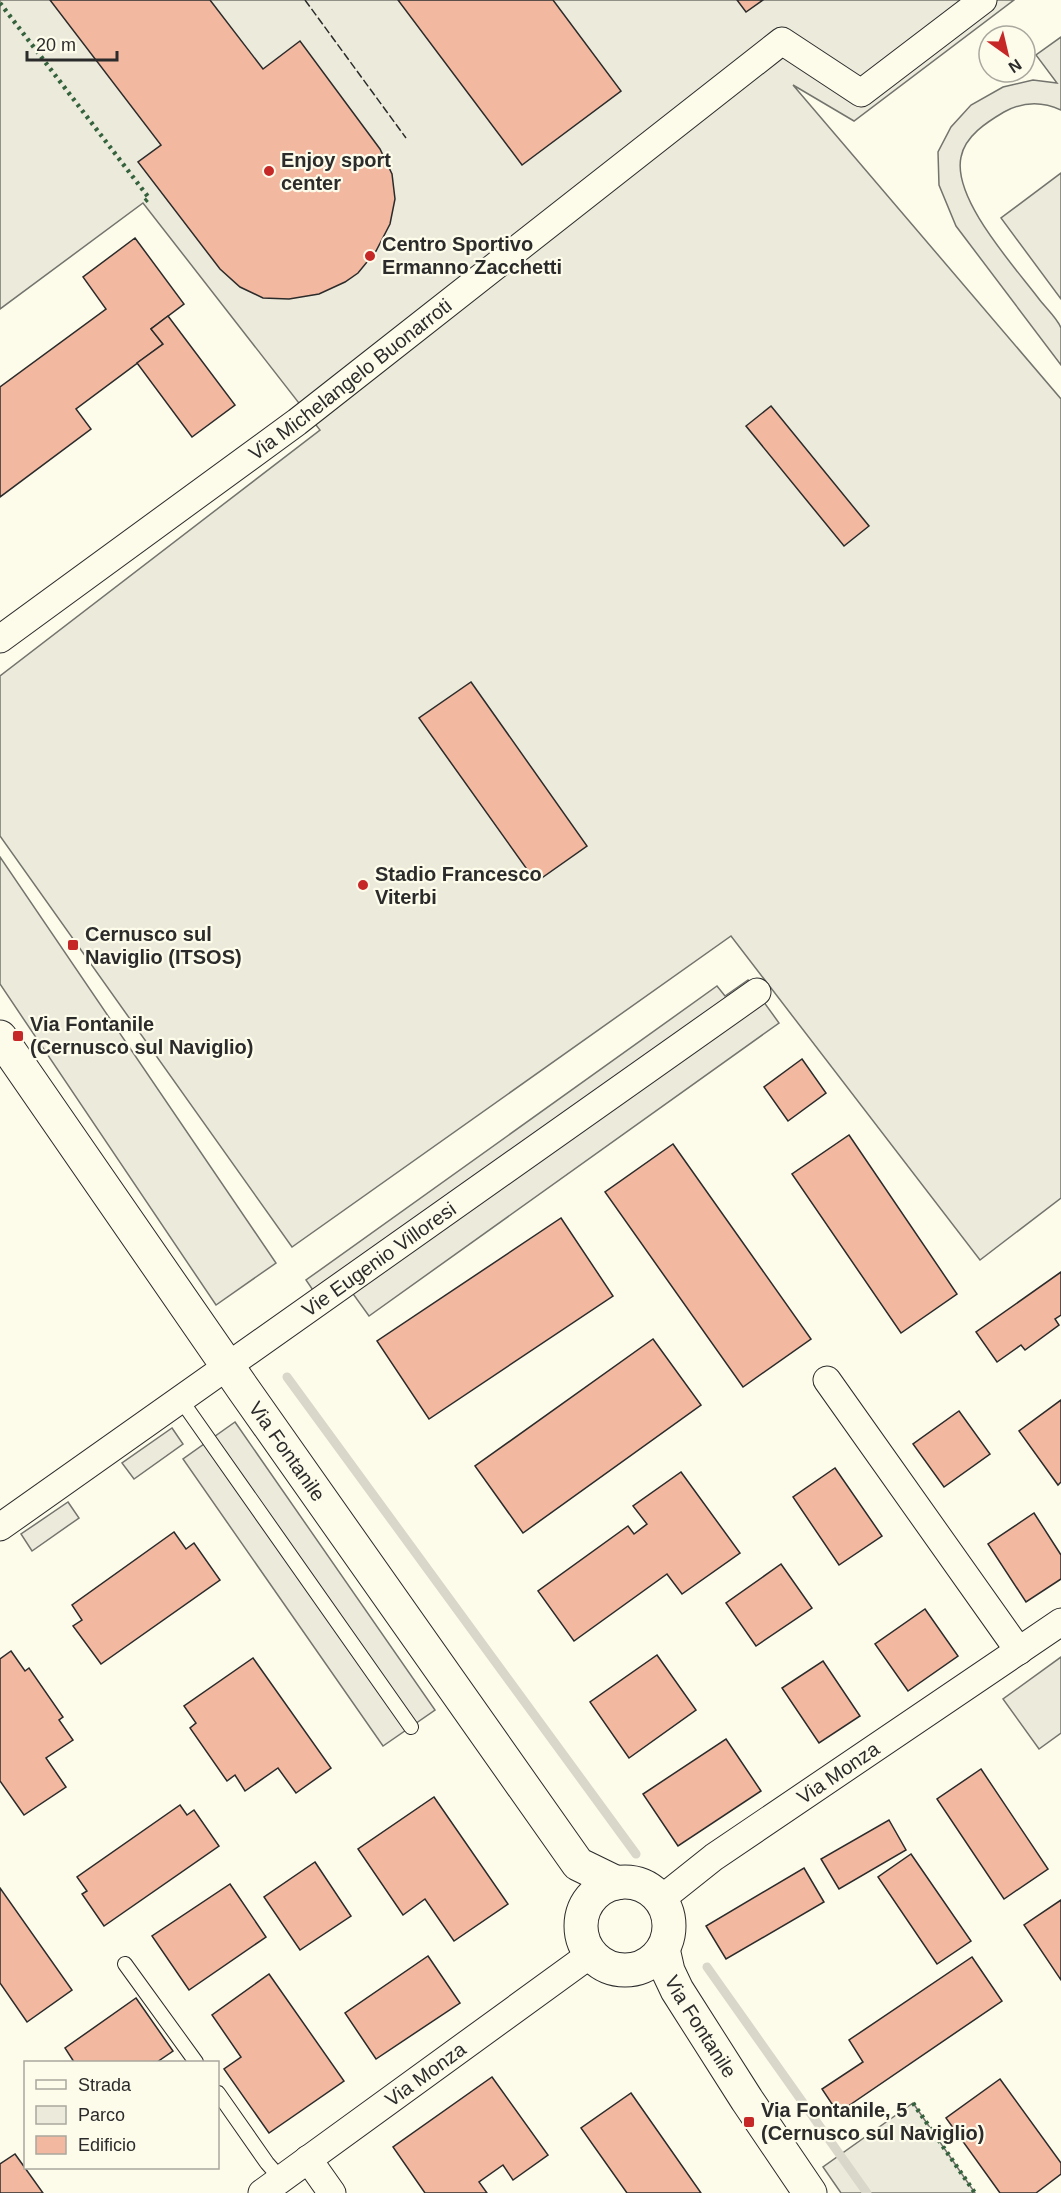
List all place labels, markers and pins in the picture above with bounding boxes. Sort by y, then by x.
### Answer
place label: Enjoy sport center [281,149,391,194]
marker: Enjoy sport center [262,164,276,178]
place label: Centro Sportivo Ermanno Zacchetti [382,233,562,278]
marker: Centro Sportivo Ermanno Zacchetti [363,249,377,263]
place label: Stadio Francesco Viterbi [375,863,542,908]
marker: Stadio Francesco Viterbi [356,878,370,892]
place label: Cernusco sul Naviglio (ITSOS) [85,923,242,968]
marker: Cernusco sul Naviglio (ITSOS) [66,938,80,952]
place label: Via Fontanile (Cernusco sul Naviglio) [30,1013,253,1058]
marker: Via Fontanile (Cernusco sul Naviglio) [11,1029,25,1043]
place label: Via Fontanile, 5 (Cernusco sul Naviglio) [761,2099,984,2144]
marker: Via Fontanile, 5 (Cernusco sul Naviglio) [742,2115,756,2129]

